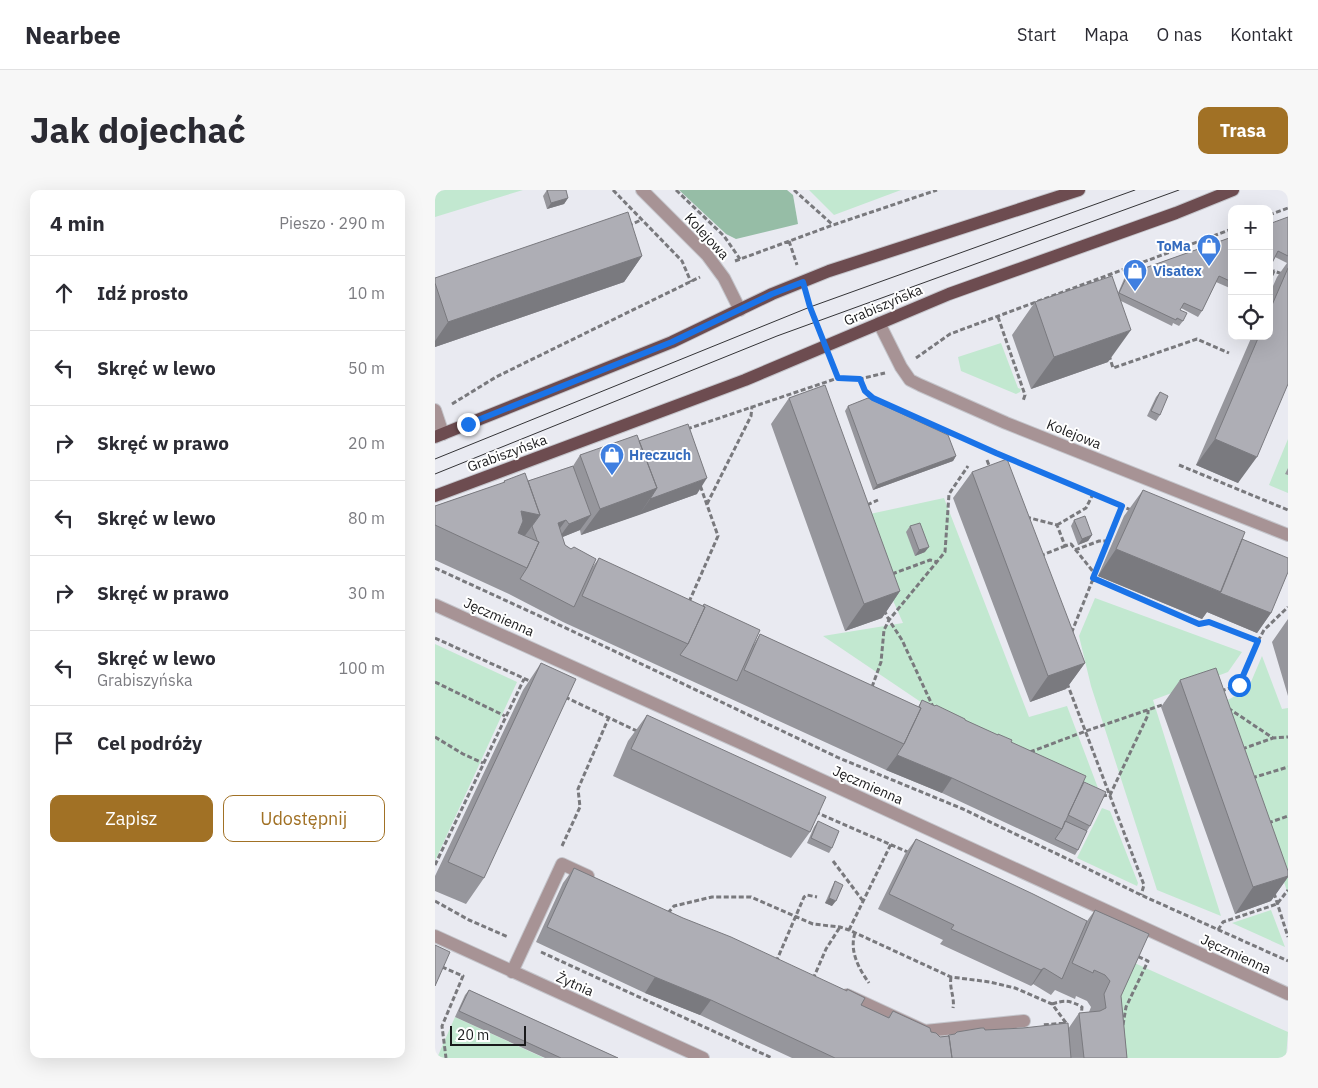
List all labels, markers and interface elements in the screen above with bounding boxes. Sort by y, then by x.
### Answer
text: Nearbee [25,19,121,51]
text: Start [1017,23,1056,46]
text: Mapa [1084,23,1129,46]
text: O nas [1157,23,1202,46]
text: Kontakt [1230,23,1293,46]
text: Jak dojechać [30,107,246,153]
button: Trasa [1198,107,1288,154]
map controls [1228,205,1273,340]
button: + [1228,205,1273,250]
text: 4 min [50,209,105,237]
street label: Kolejowa [681,209,733,263]
text: Pieszo · 290 m [279,213,385,233]
shop icon: ToMa [1196,233,1222,267]
place label: ToMa [1156,237,1191,255]
button: − [1228,250,1273,295]
shop icon: Visatex [1122,258,1148,292]
place label: Visatex [1153,262,1202,280]
icon: ahead [50,279,78,307]
street label: Grabiszyńska [841,280,925,330]
text: Idź prosto [97,281,188,305]
text: 10 m [348,283,385,303]
button: locate [1228,295,1273,340]
icon: left [50,354,78,382]
text: Skręć w lewo [97,356,216,380]
text: 50 m [348,358,385,378]
route end [457,413,480,436]
street label: Kolejowa [1044,415,1104,453]
icon: right [50,429,78,457]
street label: Grabiszyńska [465,430,550,476]
text: Skręć w prawo [97,431,229,455]
text: 20 m [348,433,385,453]
shop icon: Hreczuch [599,442,625,476]
place label: Hreczuch [629,446,691,464]
icon: left [50,504,78,532]
text: Skręć w lewo [97,506,216,530]
text: 80 m [348,508,385,528]
icon: right [50,579,78,607]
text: Skręć w prawo [97,581,229,605]
text: 30 m [348,583,385,603]
street label: Jęczmienna [461,593,537,641]
text: Skręć w lewo [97,646,216,670]
icon: left [50,654,78,682]
text: 100 m [338,658,385,678]
text: Grabiszyńska [97,670,193,690]
route start [1228,674,1251,697]
icon: arrive [50,729,78,757]
text: Cel podróży [97,731,202,755]
street label: Jęczmienna [830,761,906,809]
button: Zapisz [50,795,213,842]
button: Udostępnij [223,795,385,842]
street label: Jęczmienna [1198,930,1274,978]
street label: Żytnia [554,968,597,1000]
scale bar [450,1023,526,1046]
text: 20 m [457,1026,489,1044]

